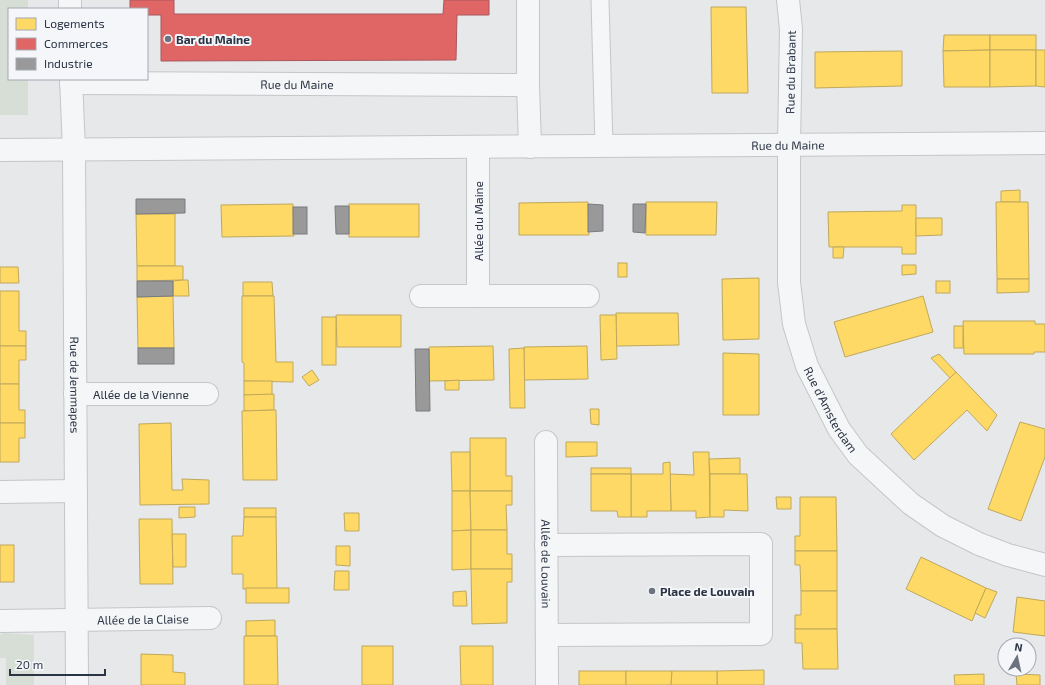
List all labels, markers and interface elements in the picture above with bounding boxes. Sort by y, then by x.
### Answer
legend [8,8,148,80]
text: Logements [44,16,105,30]
street label: Rue du Brabant [782,30,798,114]
place label: Bar du Maine [176,32,250,46]
marker: Bar du Maine [163,34,173,44]
text: Commerces [44,36,108,50]
text: Industrie [44,56,93,70]
street label: Rue du Maine [260,77,334,91]
street label: Rue du Maine [751,137,825,152]
street label: Allée du Maine [471,181,485,261]
street label: Rue de Jemmapes [68,336,83,433]
street label: Rue d'Amsterdam [801,364,861,455]
street label: Allée de la Vienne [93,387,189,401]
street label: Allée de Louvain [539,519,554,609]
place label: Place de Louvain [660,584,755,598]
marker: Place de Louvain [647,586,657,596]
street label: Allée de la Claise [97,611,189,627]
north arrow [997,637,1037,677]
text: N [1014,640,1024,654]
scale bar [10,651,105,677]
text: 20 m [16,657,43,671]

